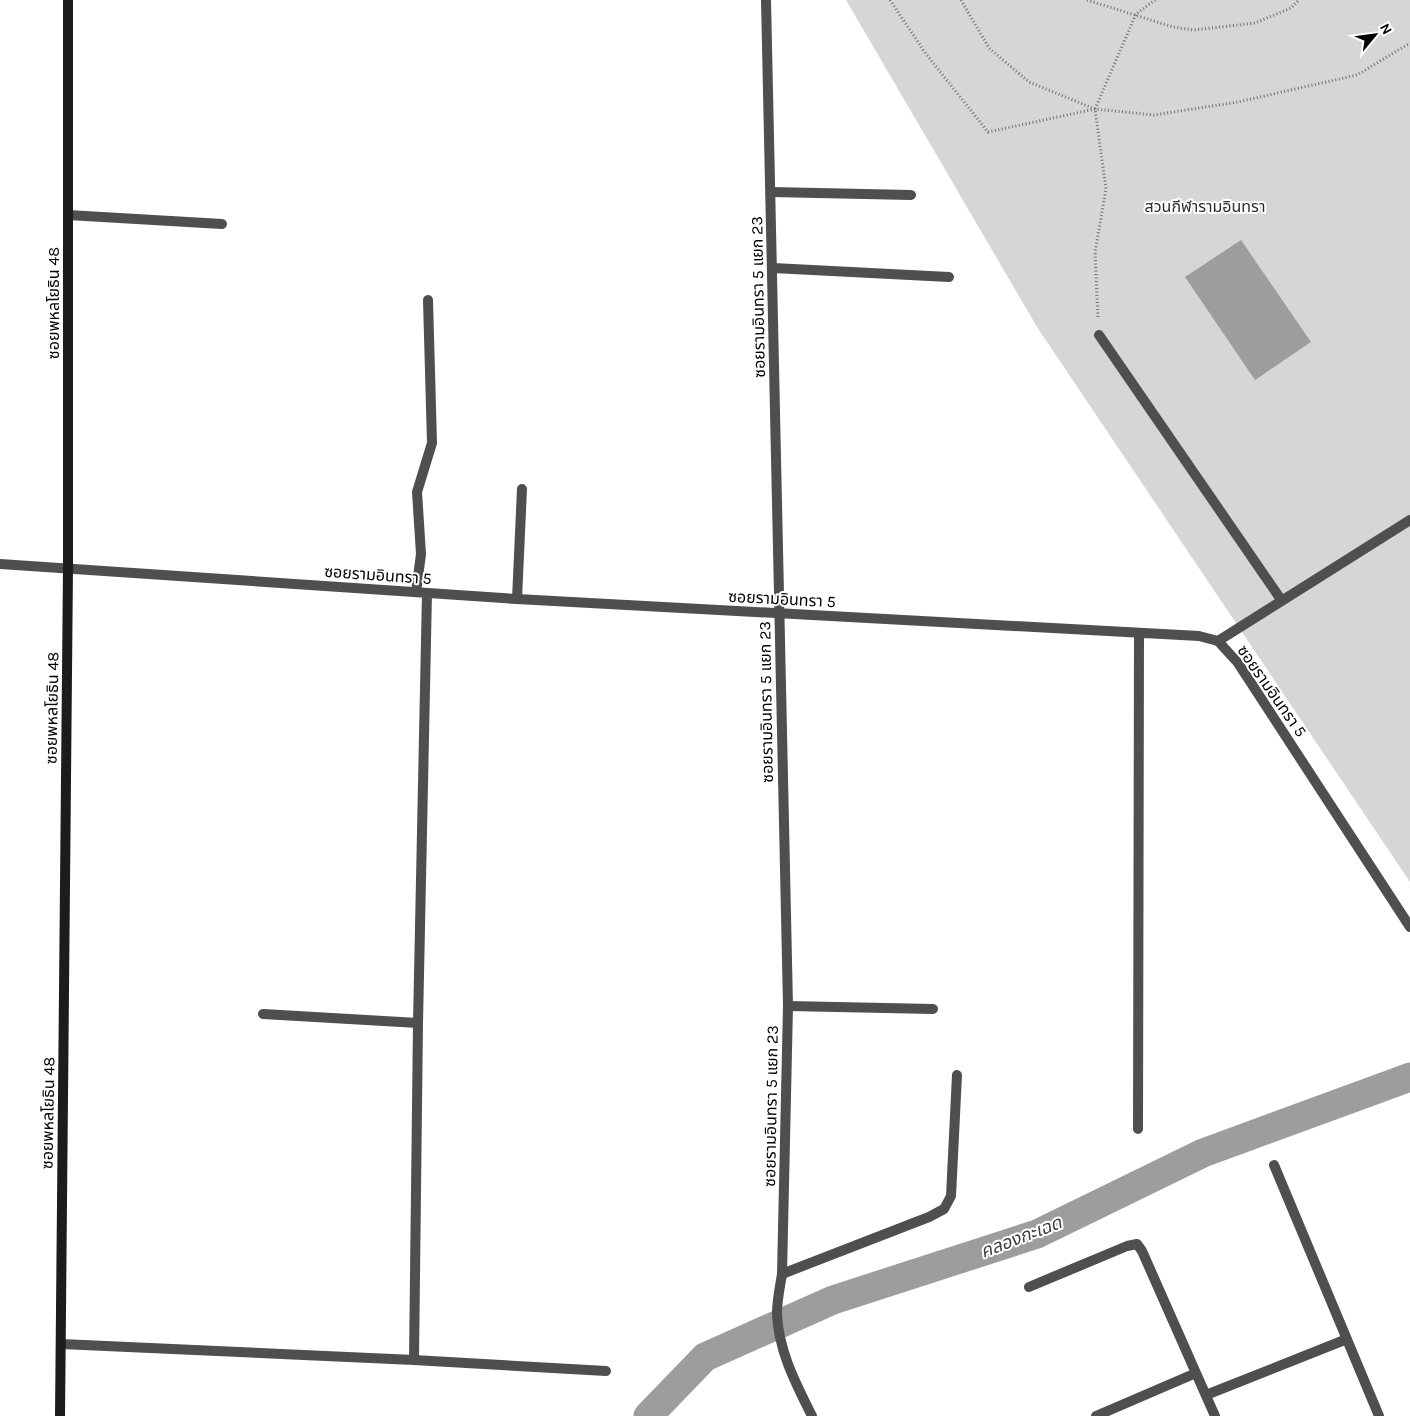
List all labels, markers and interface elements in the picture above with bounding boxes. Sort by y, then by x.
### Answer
north arrow [1350,10,1400,60]
text: N [1376,20,1396,37]
park label: สวนกีฬารามอินทรา [1145,197,1265,216]
street label: ซอยรามอินทรา 5 แยก 23 [747,216,769,378]
street label: ซอยพหลโยธิน 48 [44,247,63,359]
street label: ซอยรามอินทรา 5 [324,562,432,588]
street label: ซอยรามอินทรา 5 [728,587,836,611]
street label: ซอยรามอินทรา 5 แยก 23 [755,621,777,783]
street label: ซอยรามอินทรา 5 [1233,641,1311,741]
street label: ซอยพหลโยธิน 48 [42,652,62,764]
street label: ซอยรามอินทรา 5 แยก 23 [760,1025,782,1187]
street label: ซอยพหลโยธิน 48 [38,1057,58,1169]
water label: คลองกะเฉด [977,1211,1066,1263]

